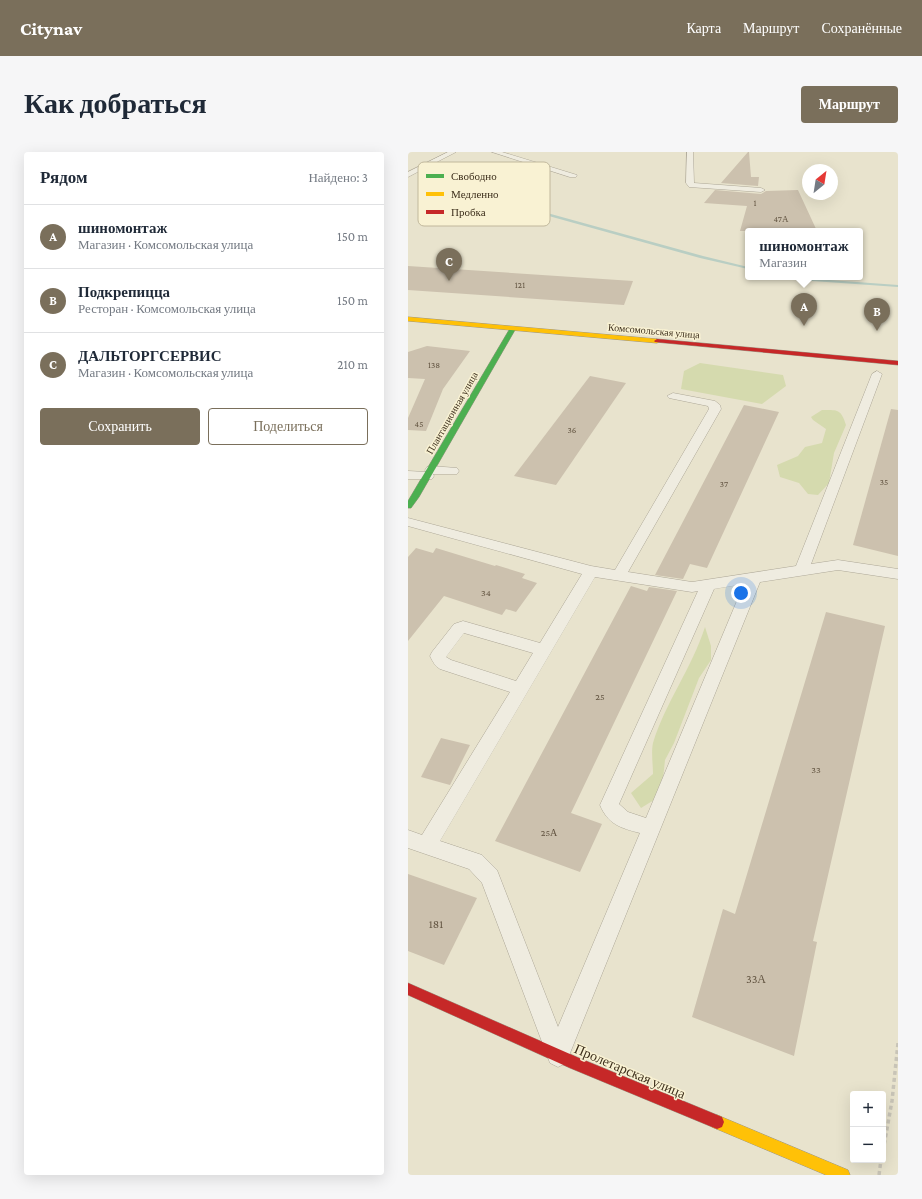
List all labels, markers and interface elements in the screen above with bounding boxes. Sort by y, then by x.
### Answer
text: Citynav [20,18,82,39]
text: Карта [686,20,721,36]
text: Маршрут [743,20,799,36]
text: Сохранённые [821,20,902,36]
button: Маршрут [801,86,898,123]
text: Как добраться [24,88,207,119]
legend [418,162,550,226]
north arrow [802,164,838,200]
text: Рядом [40,168,88,187]
text: Найдено: 3 [308,170,368,185]
text: Свободно [451,170,497,182]
text: Медленно [451,188,499,200]
house number: 1 [754,198,757,208]
text: Пробка [451,206,486,218]
house number: 47А [773,214,789,224]
text: шиномонтаж [78,220,167,236]
popup [745,228,863,280]
text: A [49,229,57,244]
text: 150 m [337,229,368,244]
text: Магазин · Комсомольская улица [78,237,253,252]
text: шиномонтаж [759,238,849,254]
pin: C [436,248,462,281]
text: Магазин [759,255,807,270]
house number: 121 [515,280,525,290]
text: Подкрепицца [78,284,170,300]
text: B [49,293,57,308]
text: 150 m [337,293,368,308]
pin: A [791,293,817,326]
pin: B [864,298,890,331]
text: Ресторан · Комсомольская улица [78,301,256,316]
street label: Комсомольская улица [608,322,701,341]
text: ДАЛЬТОРГСЕРВИС [78,348,222,364]
text: C [49,357,57,372]
text: 210 m [337,357,368,372]
house number: 138 [428,360,440,370]
text: Магазин · Комсомольская улица [78,365,253,380]
street label: Плантационная улица [424,370,480,456]
button: Сохранить [40,408,200,445]
button: Поделиться [208,408,368,445]
house number: 45 [415,419,423,429]
house number: 36 [568,425,577,435]
house number: 35 [880,477,888,487]
house number: 37 [720,479,728,489]
your location [731,583,751,603]
house number: 34 [481,587,491,598]
house number: 25 [595,691,605,702]
house number: 33 [811,764,821,775]
house number: 25А [541,827,558,838]
house number: 181 [429,917,443,931]
house number: 33А [746,972,766,986]
street label: Пролетарская улица [572,1040,689,1102]
map controls [850,1091,886,1163]
button: + [850,1091,886,1127]
button: − [850,1127,886,1163]

